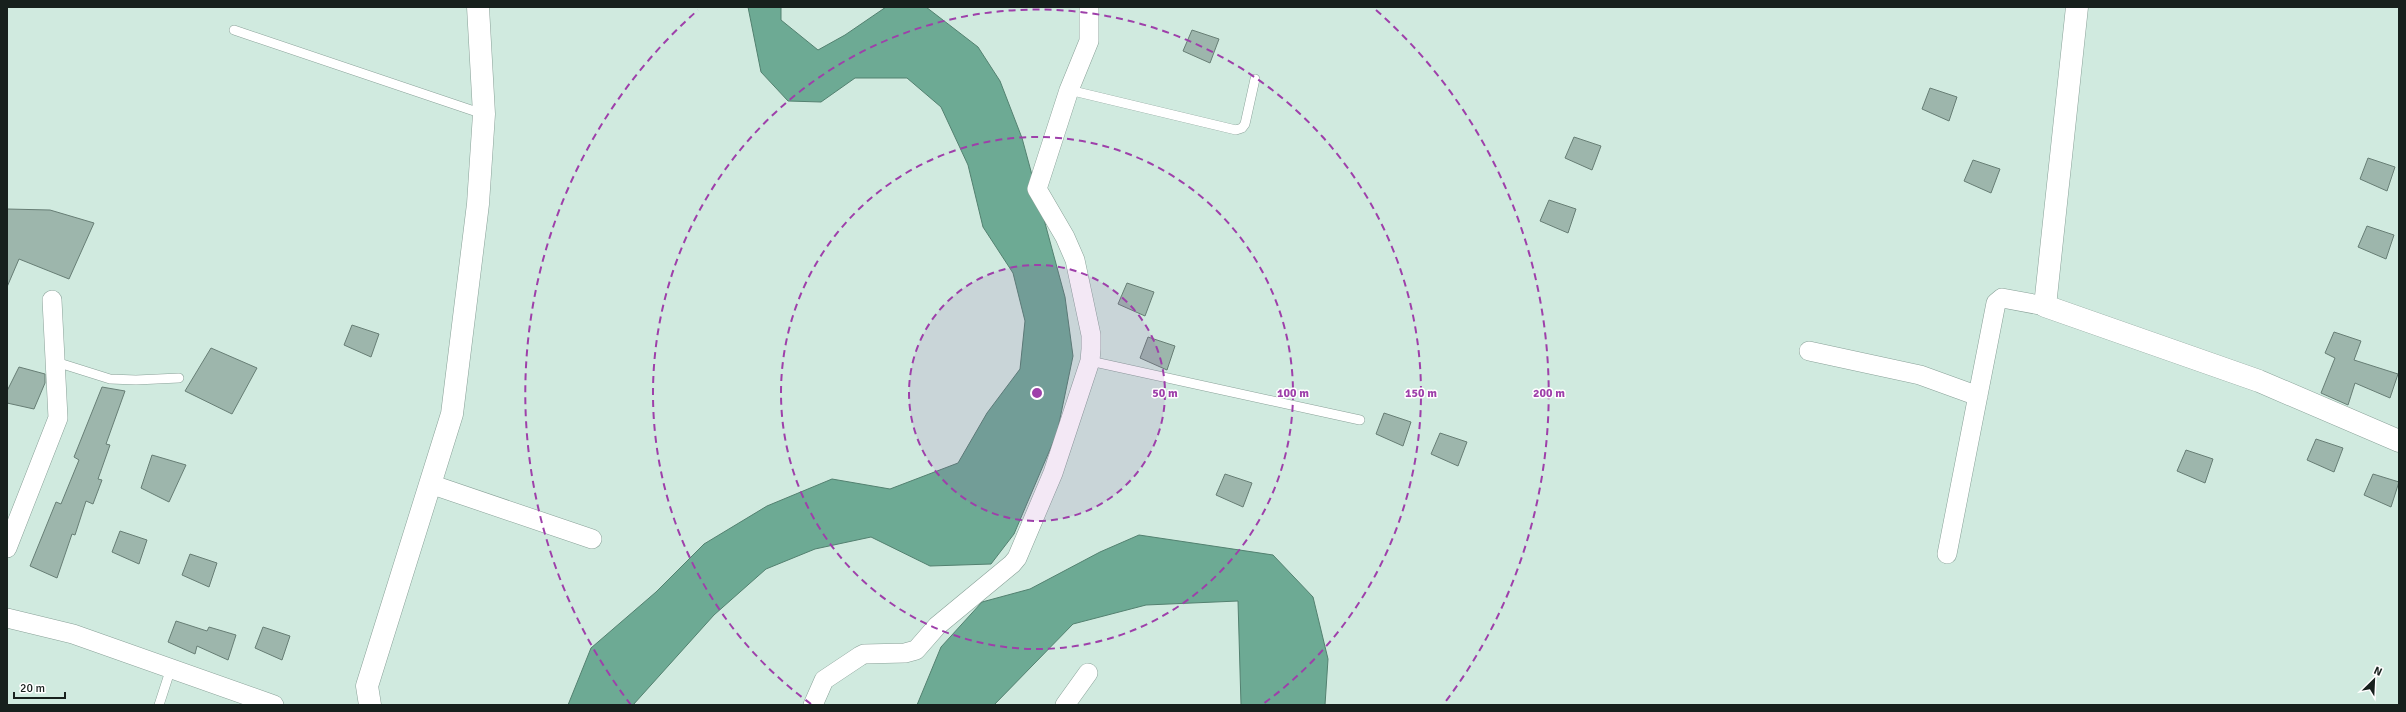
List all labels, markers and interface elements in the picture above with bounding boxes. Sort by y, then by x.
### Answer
centre of rings [1030,386,1044,400]
text: 50 m [1152,386,1178,401]
text: 100 m [1277,386,1309,401]
text: 150 m [1405,386,1437,401]
text: 200 m [1533,386,1565,401]
north arrow [2354,660,2394,700]
text: N [2372,664,2384,679]
scale bar [14,674,65,700]
text: 20 m [20,681,45,696]

